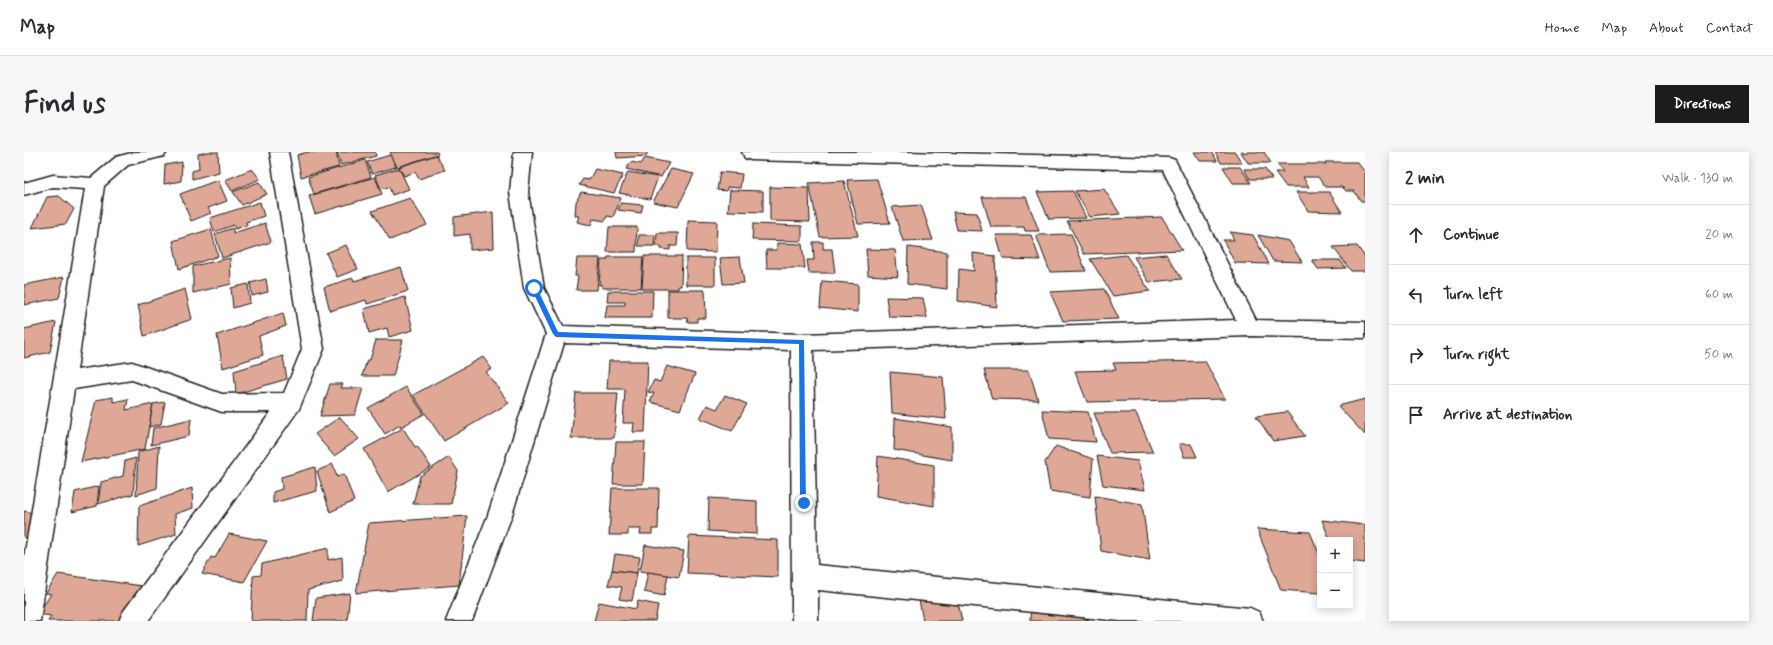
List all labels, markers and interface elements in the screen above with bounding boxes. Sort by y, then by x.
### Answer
text: Map [20,15,55,40]
text: Home [1545,19,1579,37]
text: Map [1601,19,1627,37]
text: About [1649,19,1684,37]
text: Contact [1706,19,1753,37]
button: Directions [1655,85,1749,123]
text: Find us [24,86,105,123]
text: 2 min [1405,167,1445,189]
text: Walk · 130 m [1662,170,1733,187]
icon: ahead [1405,224,1427,246]
text: Continue [1443,225,1499,245]
text: 20 m [1705,226,1733,243]
route start [525,279,543,297]
icon: left [1405,284,1427,306]
text: Turn left [1443,285,1503,305]
text: 60 m [1705,286,1733,303]
icon: right [1405,344,1427,366]
text: Turn right [1443,345,1510,365]
text: 50 m [1704,346,1733,363]
icon: arrive [1405,404,1427,426]
text: Arrive at destination [1443,405,1572,425]
route end [795,494,813,512]
map controls [1317,537,1353,609]
button: + [1317,537,1353,573]
button: − [1317,573,1353,609]

